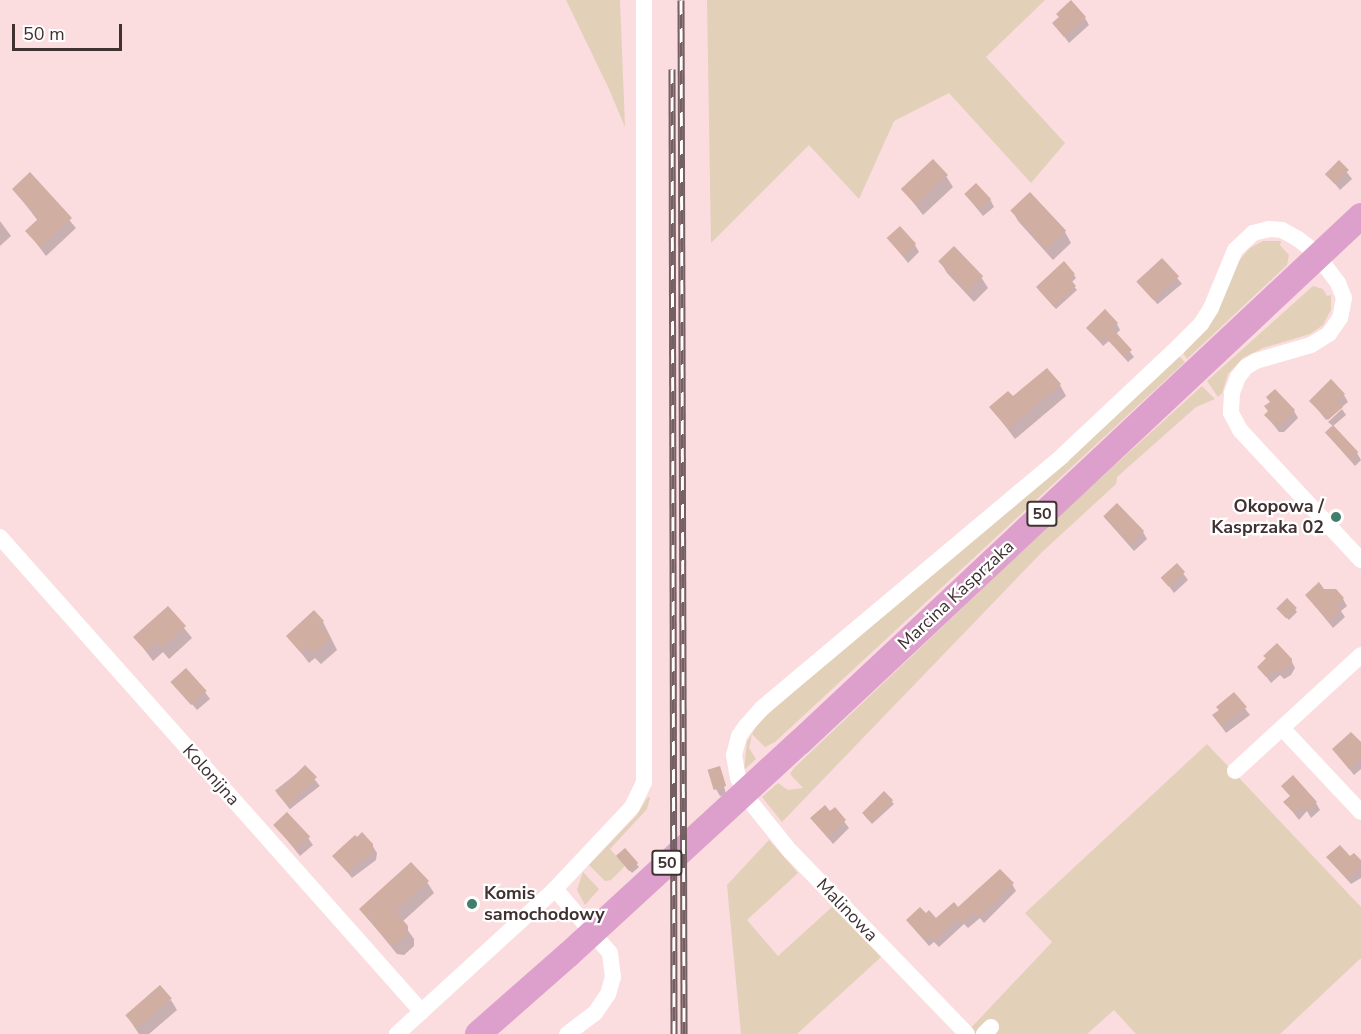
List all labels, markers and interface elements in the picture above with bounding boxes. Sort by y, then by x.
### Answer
scale bar [15,12,124,50]
text: 50 m [23,22,65,46]
place label: Okopowa / Kasprzaka 02 [1211,496,1324,538]
road number: 50 [1026,501,1058,527]
marker: Okopowa / Kasprzaka 02 [1329,510,1343,524]
street label: Marcina Kasprzaka [893,536,1019,654]
street label: Kolonijna [178,740,244,810]
road number: 50 [650,850,684,876]
street label: Malinowa [812,874,882,946]
place label: Komis samochodowy [484,883,605,926]
marker: Komis samochodowy [465,897,479,911]

